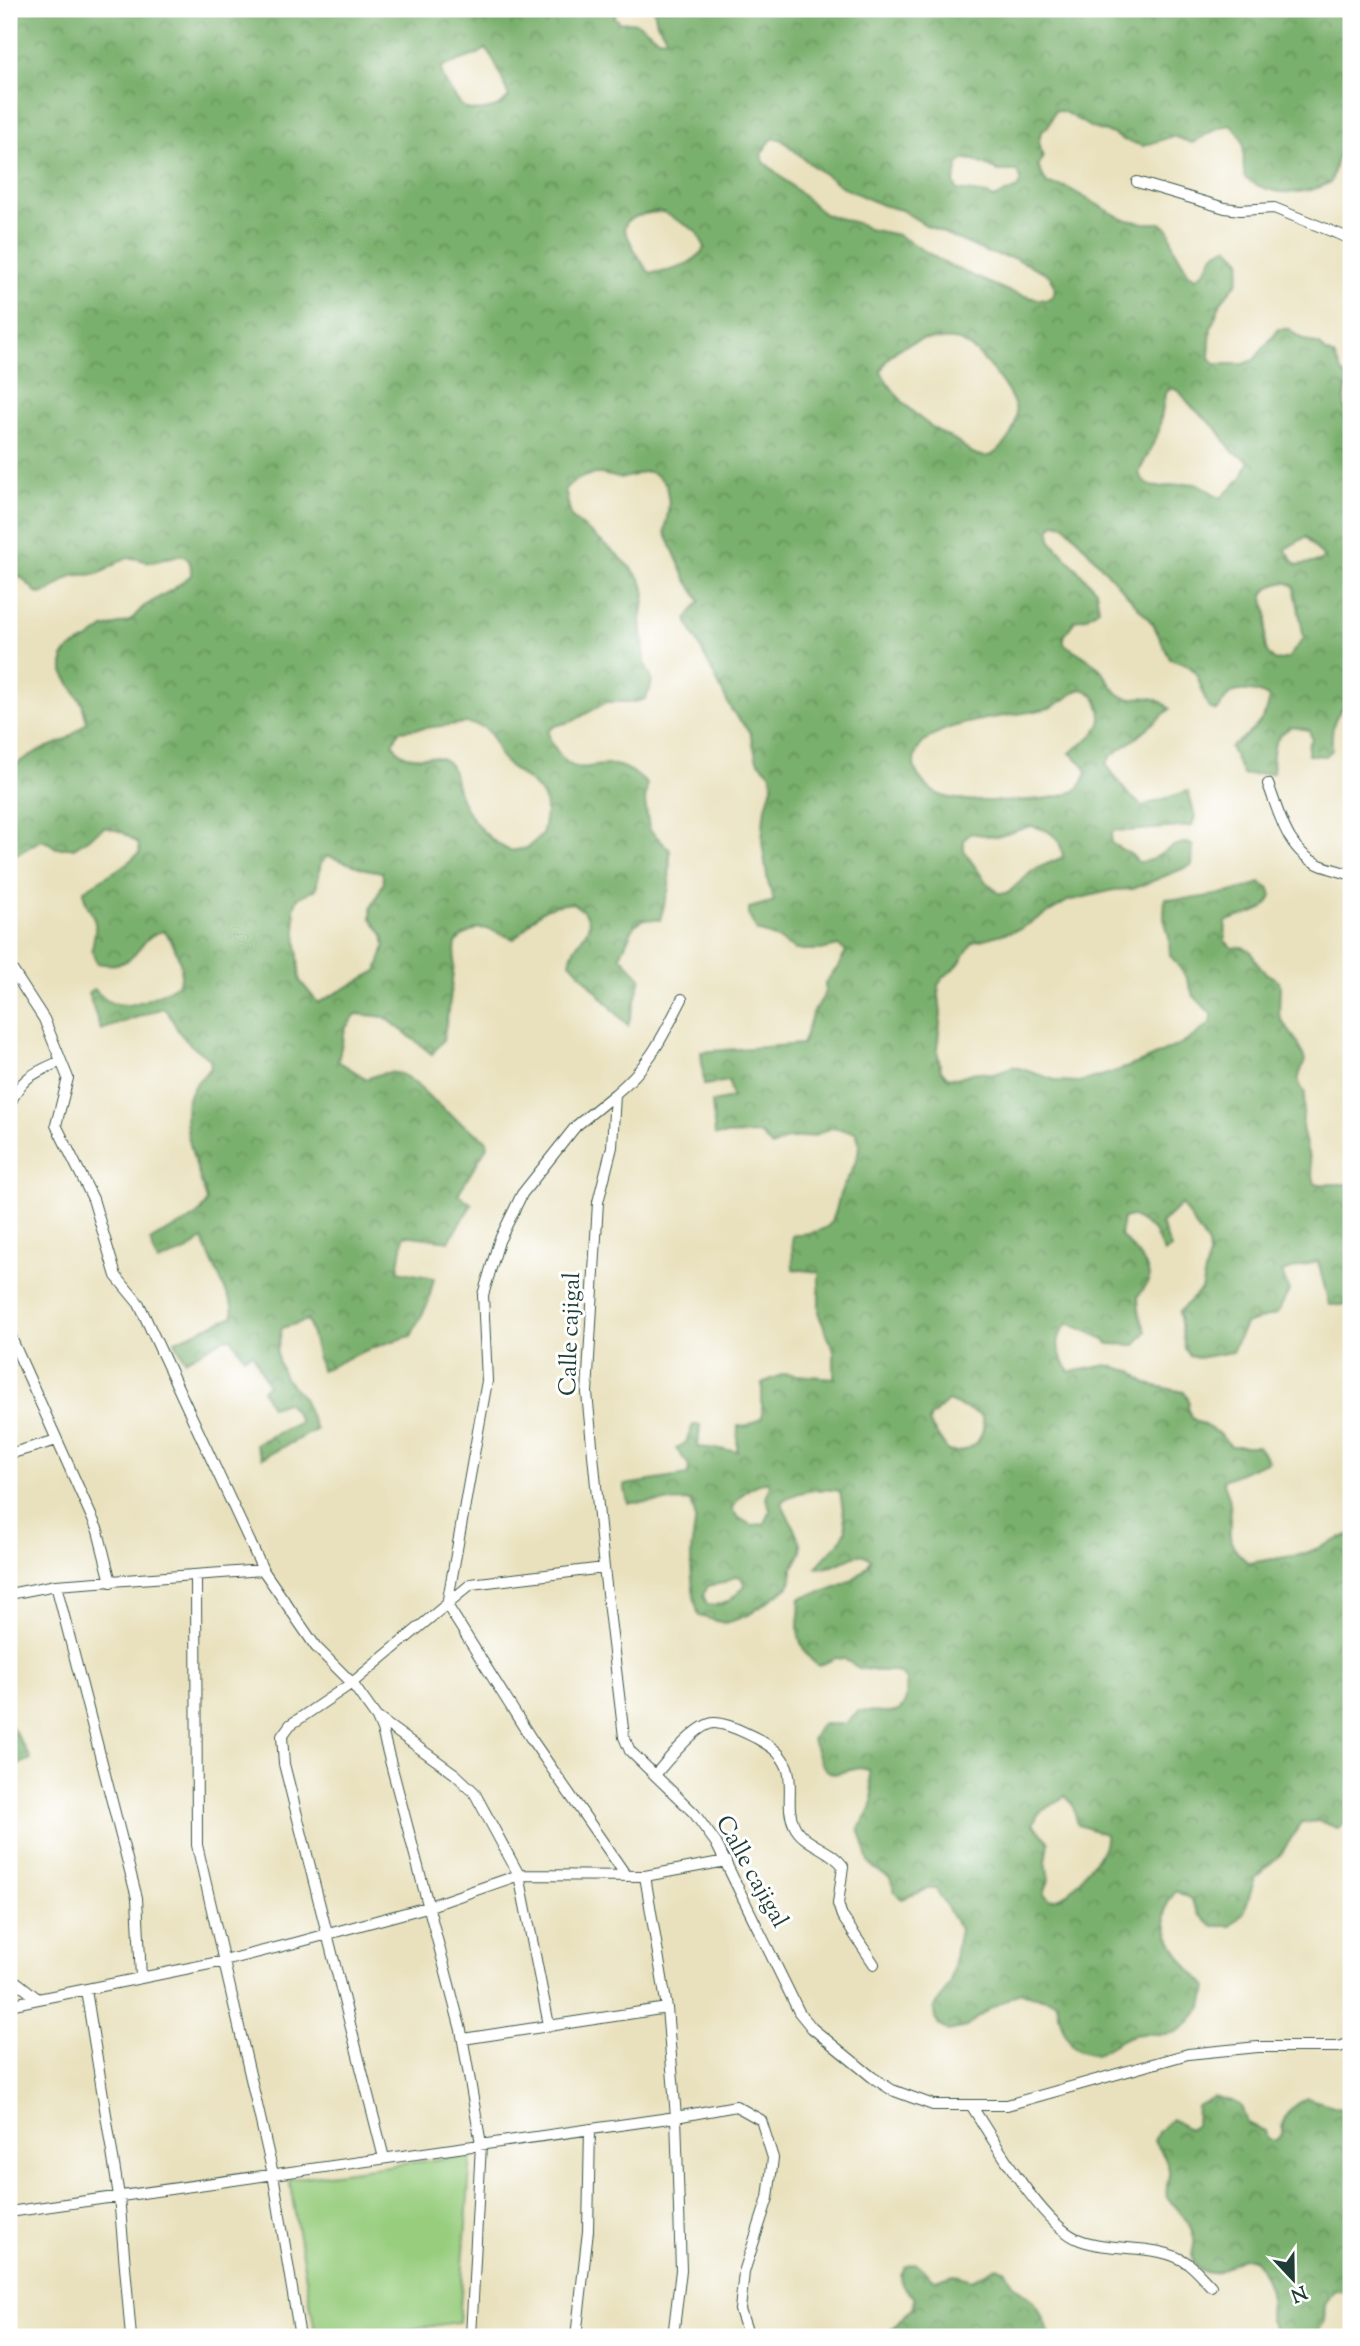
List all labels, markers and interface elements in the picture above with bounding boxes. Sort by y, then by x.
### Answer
street label: Calle cajigal [552,1271,590,1397]
street label: Calle cajigal [706,1810,796,1935]
north arrow [1258,2244,1328,2314]
text: N [1286,2277,1311,2308]

